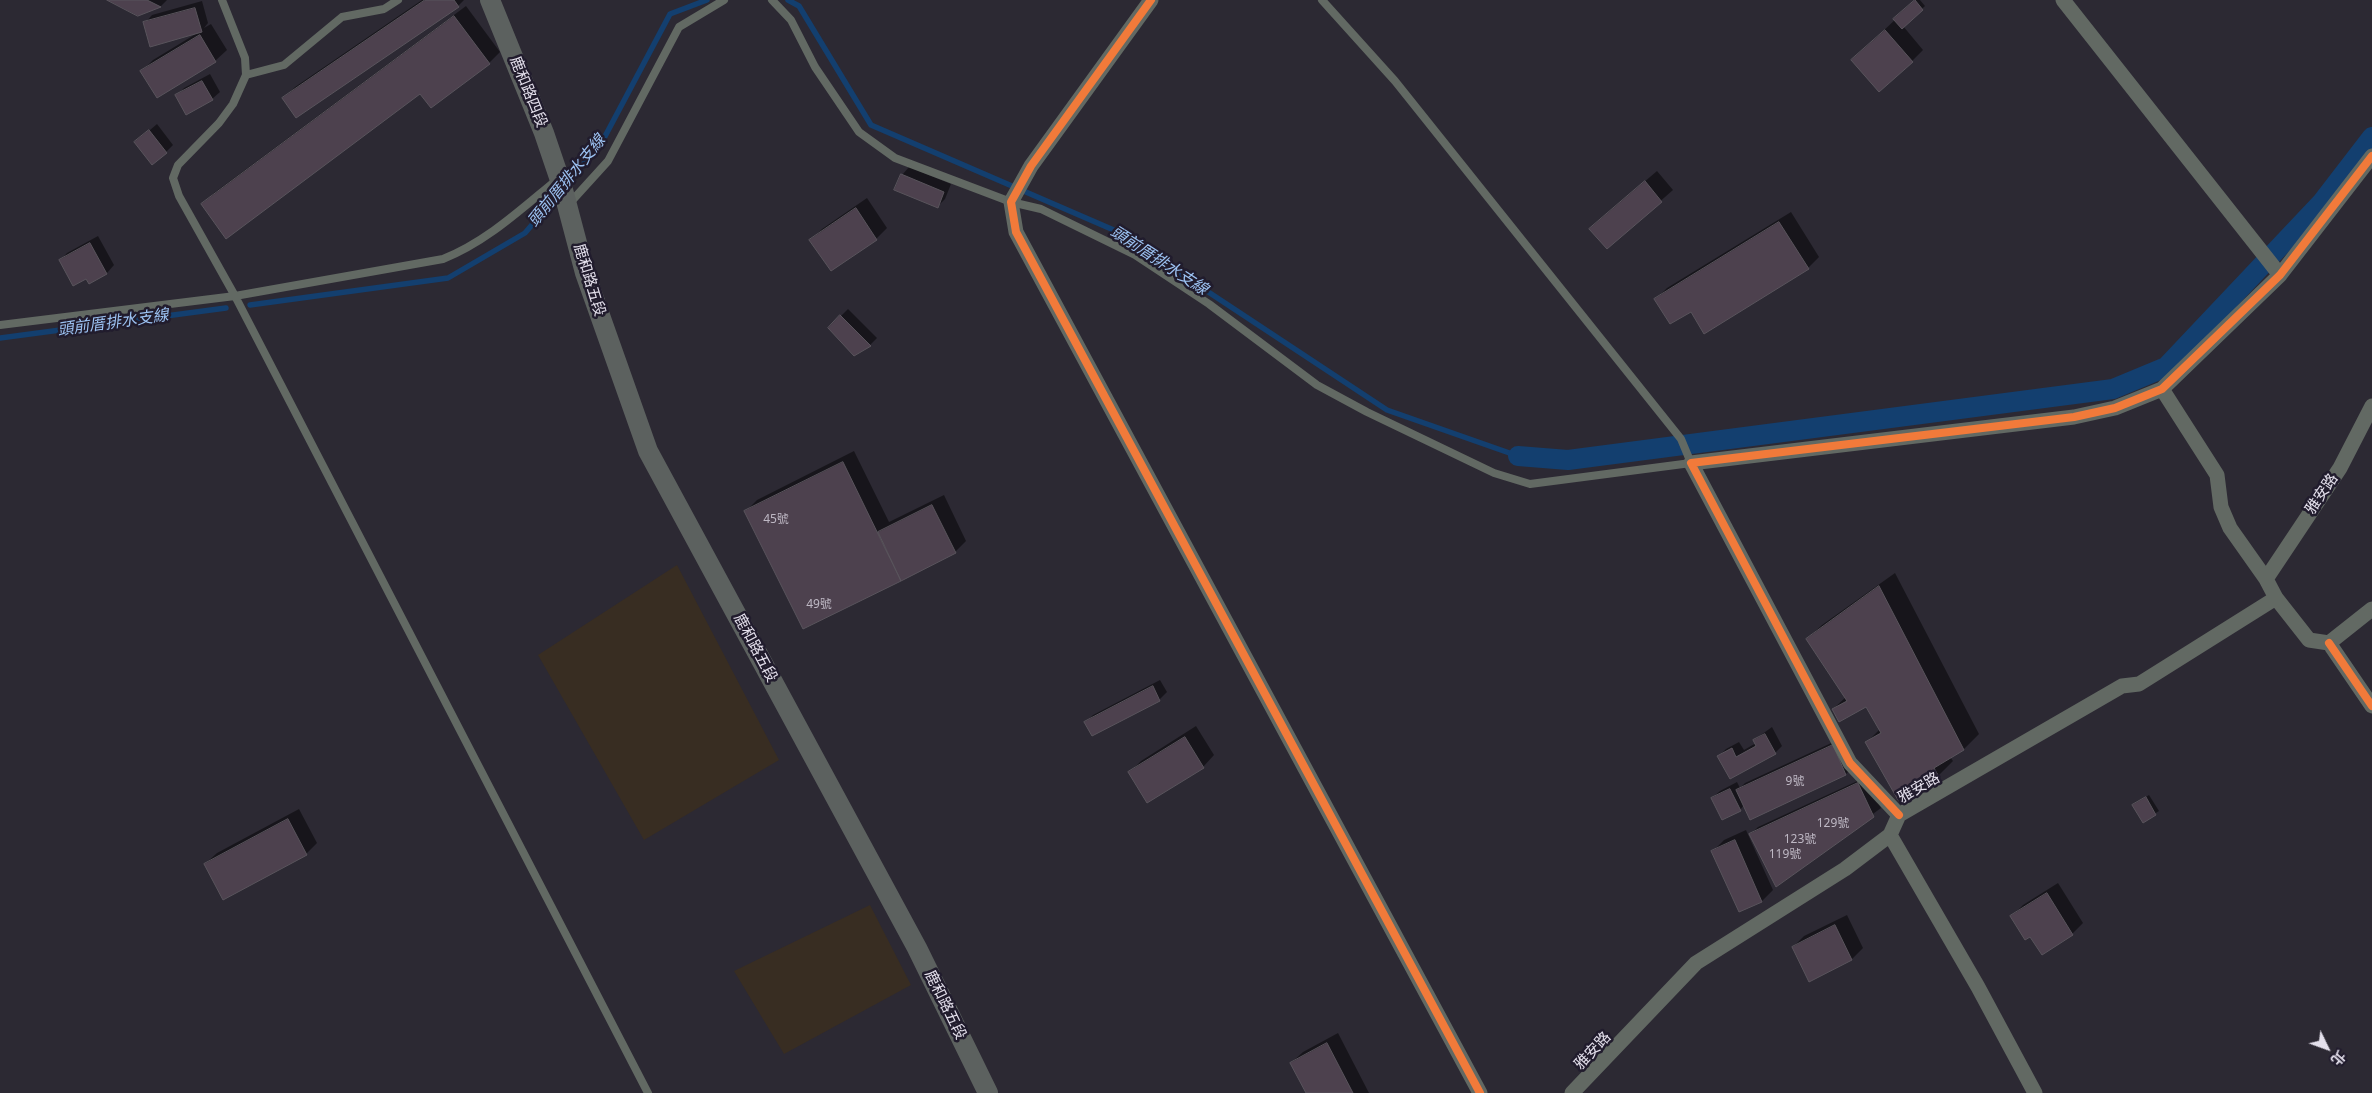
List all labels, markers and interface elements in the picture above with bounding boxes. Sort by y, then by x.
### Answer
street label: 鹿和路四段 [506,54,550,130]
water label: 頭前厝排水支線 [524,131,610,231]
water label: 頭前厝排水支線 [1107,222,1211,300]
street label: 鹿和路五段 [569,242,609,318]
water label: 頭前厝排水支線 [56,306,170,340]
street label: 雅安路 [2302,470,2342,518]
house number: 45號 [763,513,789,527]
house number: 49號 [806,598,832,612]
street label: 鹿和路五段 [729,611,781,685]
street label: 雅安路 [1895,769,1943,807]
house number: 9號 [1786,775,1804,789]
house number: 129號 [1817,817,1849,831]
house number: 123號 [1784,833,1816,847]
house number: 119號 [1769,848,1801,862]
street label: 鹿和路五段 [920,967,970,1043]
north arrow [2302,1023,2352,1073]
street label: 雅安路 [1571,1028,1615,1074]
text: 北 [2327,1047,2350,1070]

